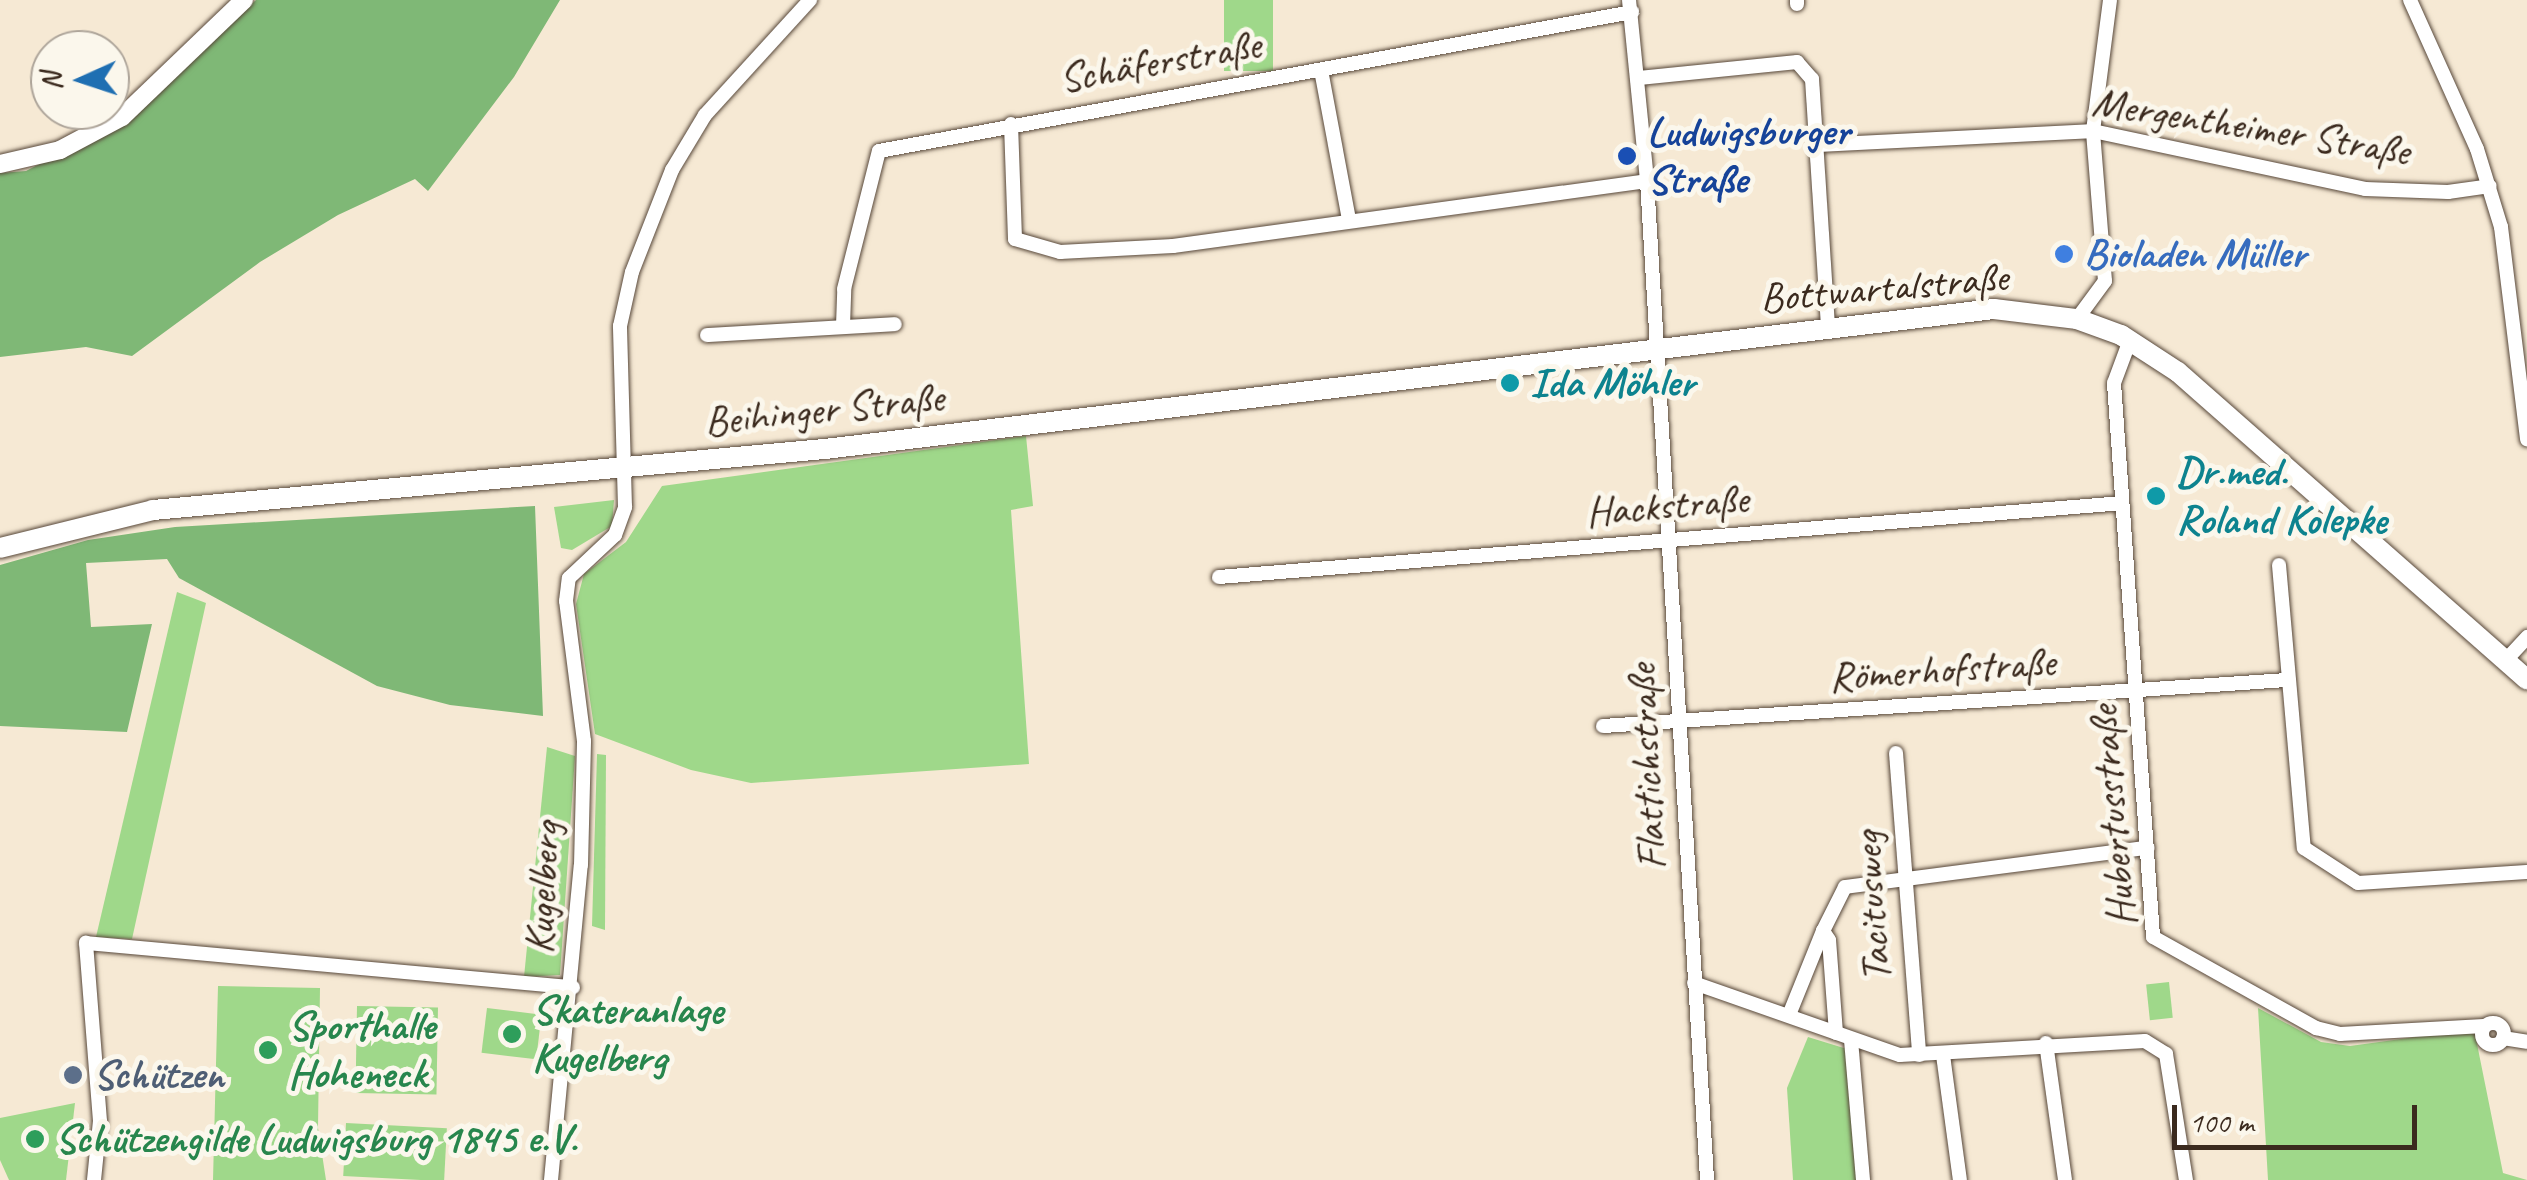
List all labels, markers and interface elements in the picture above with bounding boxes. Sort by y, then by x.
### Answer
street label: Schäferstraße [1055,20,1265,104]
north arrow [30,30,130,130]
text: N [34,72,69,91]
street label: Mergentheimer Straße [2088,77,2414,177]
place label: Ludwigsburger Straße [1647,107,1849,205]
marker: Ludwigsburger Straße [1616,145,1638,167]
place label: Bioladen Müller [2084,229,2306,279]
marker: Bioladen Müller [2053,243,2075,265]
street label: Bottwartalstraße [1758,252,2010,324]
place label: Ida Möhler [1530,358,1694,408]
street label: Beihinger Straße [701,372,947,448]
marker: Ida Möhler [1499,372,1521,394]
place label: Dr.med. Roland Kolepke [2176,447,2386,546]
street label: Hackstraße [1584,474,1750,538]
marker: Dr.med. Roland Kolepke [2145,485,2167,507]
street label: Römerhofstraße [1827,637,2057,703]
street label: Flattichstraße [1616,663,1678,871]
street label: Hubertusstraße [2078,704,2148,928]
street label: Kugelberg [514,821,572,955]
street label: Tacitusweg [1842,830,1902,984]
place label: Skateranlage Kugelberg [532,985,723,1084]
place label: Sporthalle Hoheneck [288,1001,435,1100]
marker: Skateranlage Kugelberg [501,1023,523,1045]
marker: Sporthalle Hoheneck [257,1039,279,1061]
place label: Schützen [93,1050,224,1100]
marker: Schützen [62,1064,84,1086]
scale bar [2177,1085,2422,1147]
text: 100 m [2189,1103,2254,1141]
place label: Schützengilde Ludwigsburg 1845 e.V. [55,1114,577,1164]
marker: Schützengilde Ludwigsburg 1845 e.V. [24,1128,46,1150]

